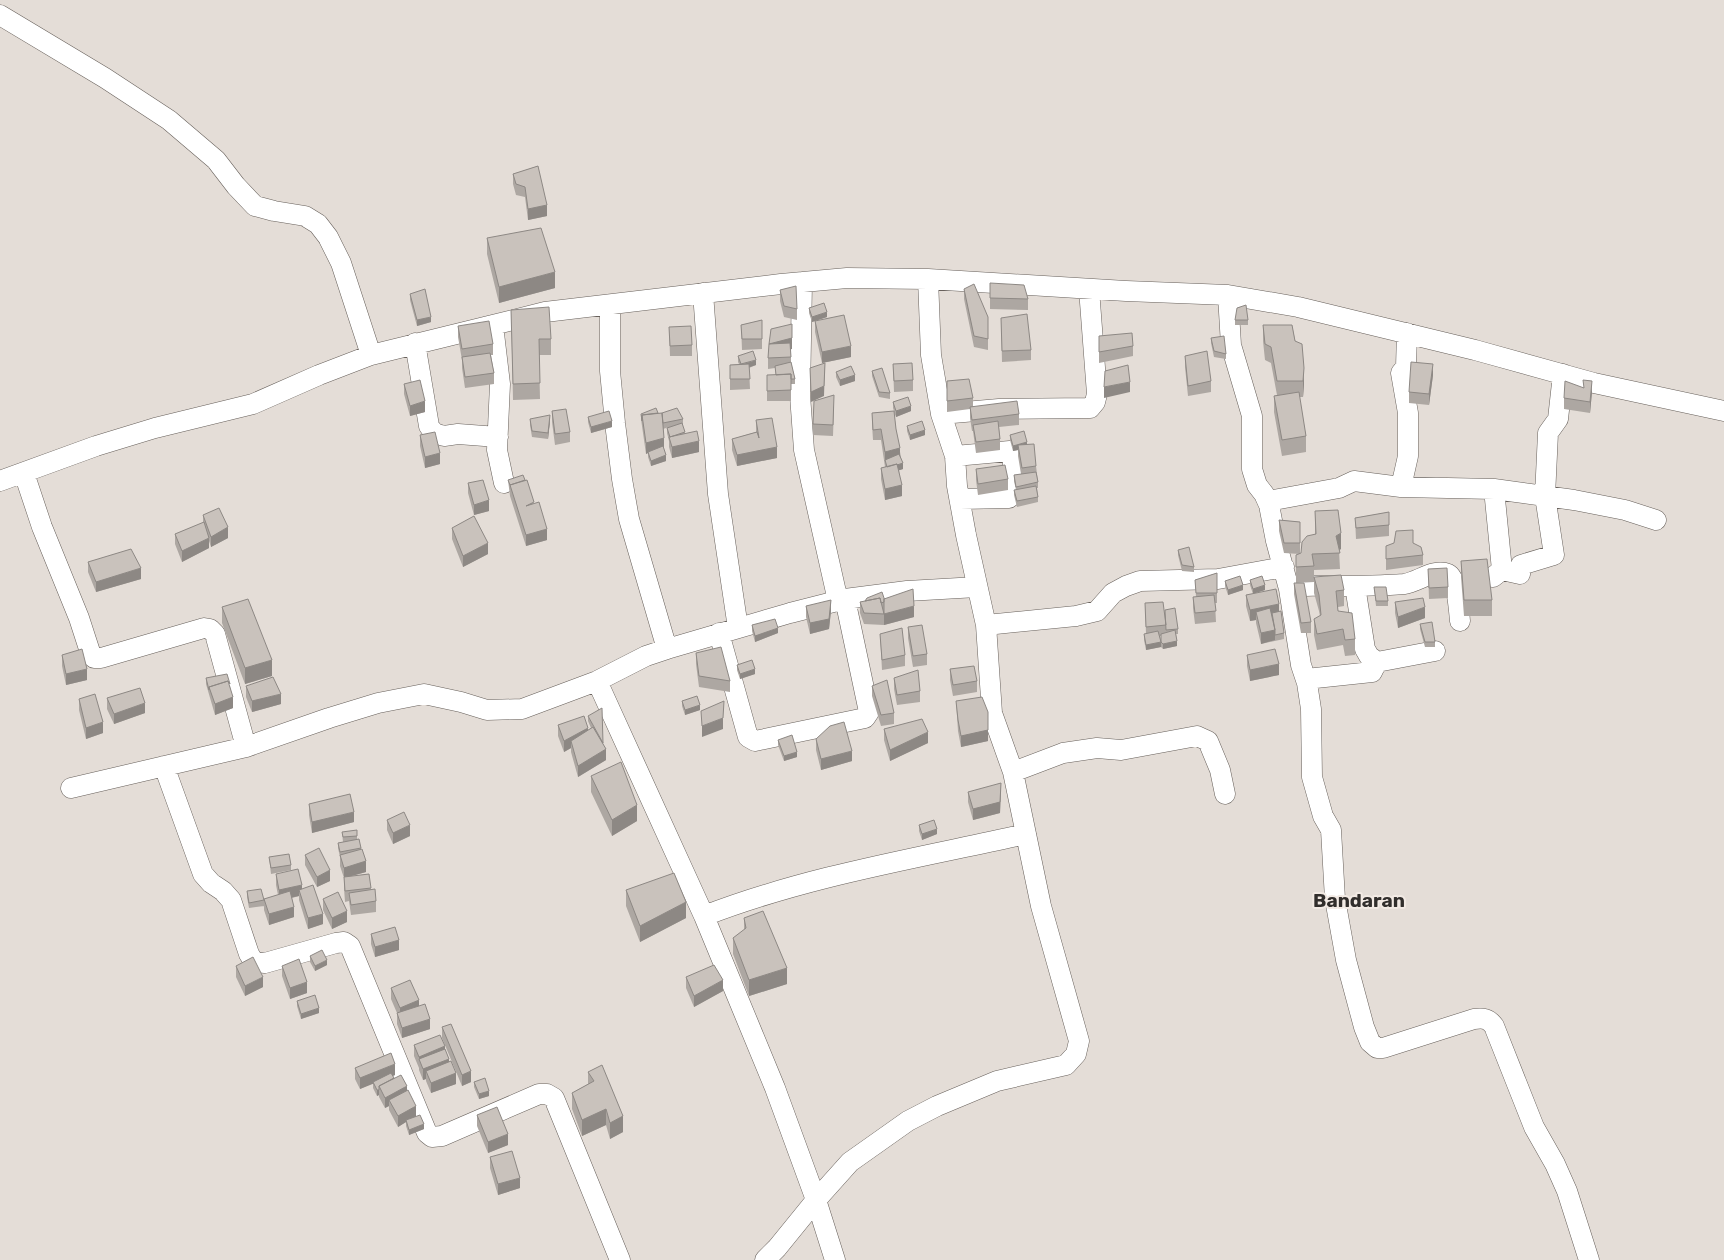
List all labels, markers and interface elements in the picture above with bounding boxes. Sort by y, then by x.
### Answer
district label: Bandaran [1313,889,1405,912]

